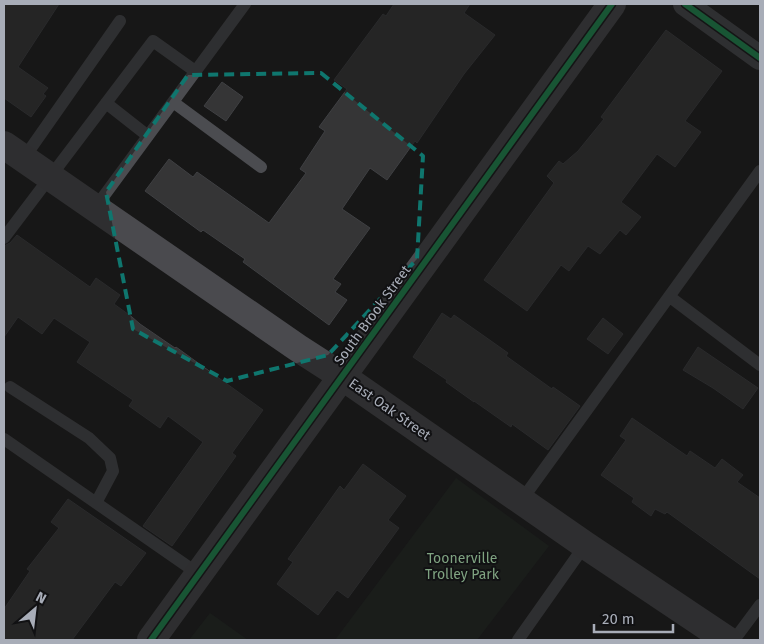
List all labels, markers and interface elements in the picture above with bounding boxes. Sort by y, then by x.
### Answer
street label: South Brook Street [330,261,415,369]
street label: East Oak Street [345,375,435,444]
park label: Toonerville Trolley Park [425,550,500,583]
north arrow [10,584,60,634]
text: N [33,588,49,608]
scale bar [594,602,673,634]
text: 20 m [602,610,635,628]

